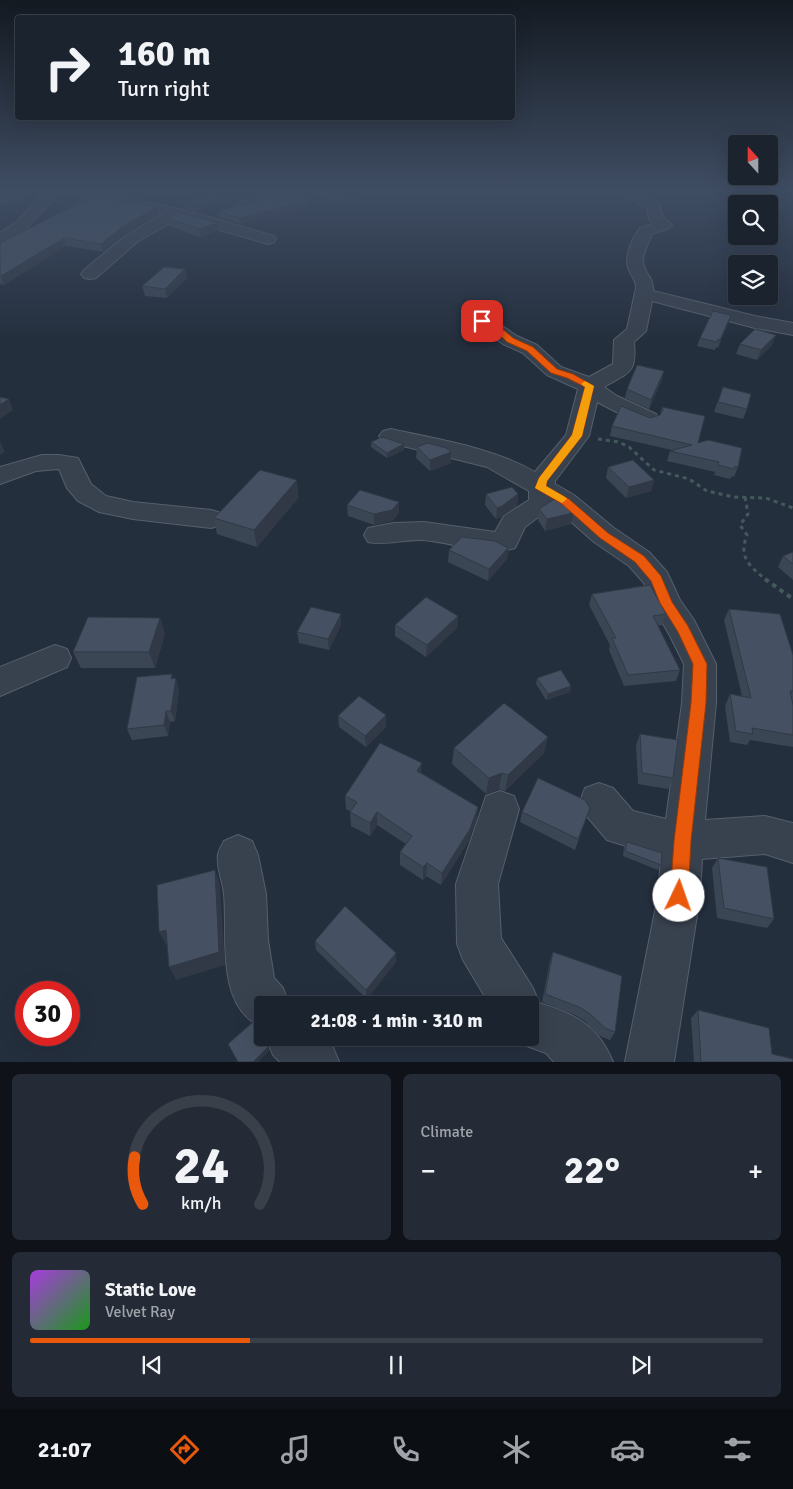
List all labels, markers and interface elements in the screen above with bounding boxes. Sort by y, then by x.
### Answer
text: 160 m [118,32,211,75]
icon: right [35,35,100,100]
text: Turn right [118,75,210,102]
north arrow [728,135,778,185]
map controls [728,135,778,305]
button: search [728,195,778,245]
button: layers [728,255,778,305]
pin [461,300,503,342]
icon: arrive [468,307,496,335]
position arrow [652,869,704,921]
speed limit sign: 30 [15,981,80,1046]
text: 21:08 · 1 min · 310 m [310,1009,483,1033]
text: Climate [421,1122,473,1142]
text: 24 [173,1134,229,1198]
text: 22° [564,1147,620,1194]
text: − [421,1154,436,1188]
text: + [748,1154,763,1188]
text: km/h [181,1192,221,1214]
text: Static Love [105,1278,196,1302]
text: Velvet Ray [105,1302,175,1322]
icon: previous [138,1351,166,1379]
icon: pause [382,1351,410,1379]
icon: next [627,1351,655,1379]
icon: directions [167,1432,202,1467]
icon: music [278,1432,313,1467]
icon: phone [388,1432,423,1467]
icon: climate [499,1432,534,1467]
icon: car [610,1432,645,1467]
icon: filters [720,1432,755,1467]
text: 21:07 [38,1436,92,1463]

